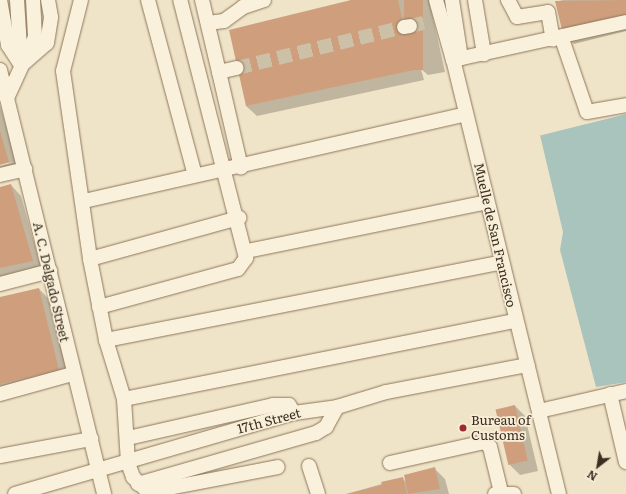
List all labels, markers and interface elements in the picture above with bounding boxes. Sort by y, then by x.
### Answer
street label: Muelle de San Francisco [471,161,519,309]
street label: A. C. Delgado Street [30,220,72,344]
street label: 17th Street [236,405,302,437]
place label: Bureau of Customs [471,413,531,444]
marker: Bureau of Customs [458,423,468,433]
north arrow [578,446,618,486]
text: N [584,467,600,486]

